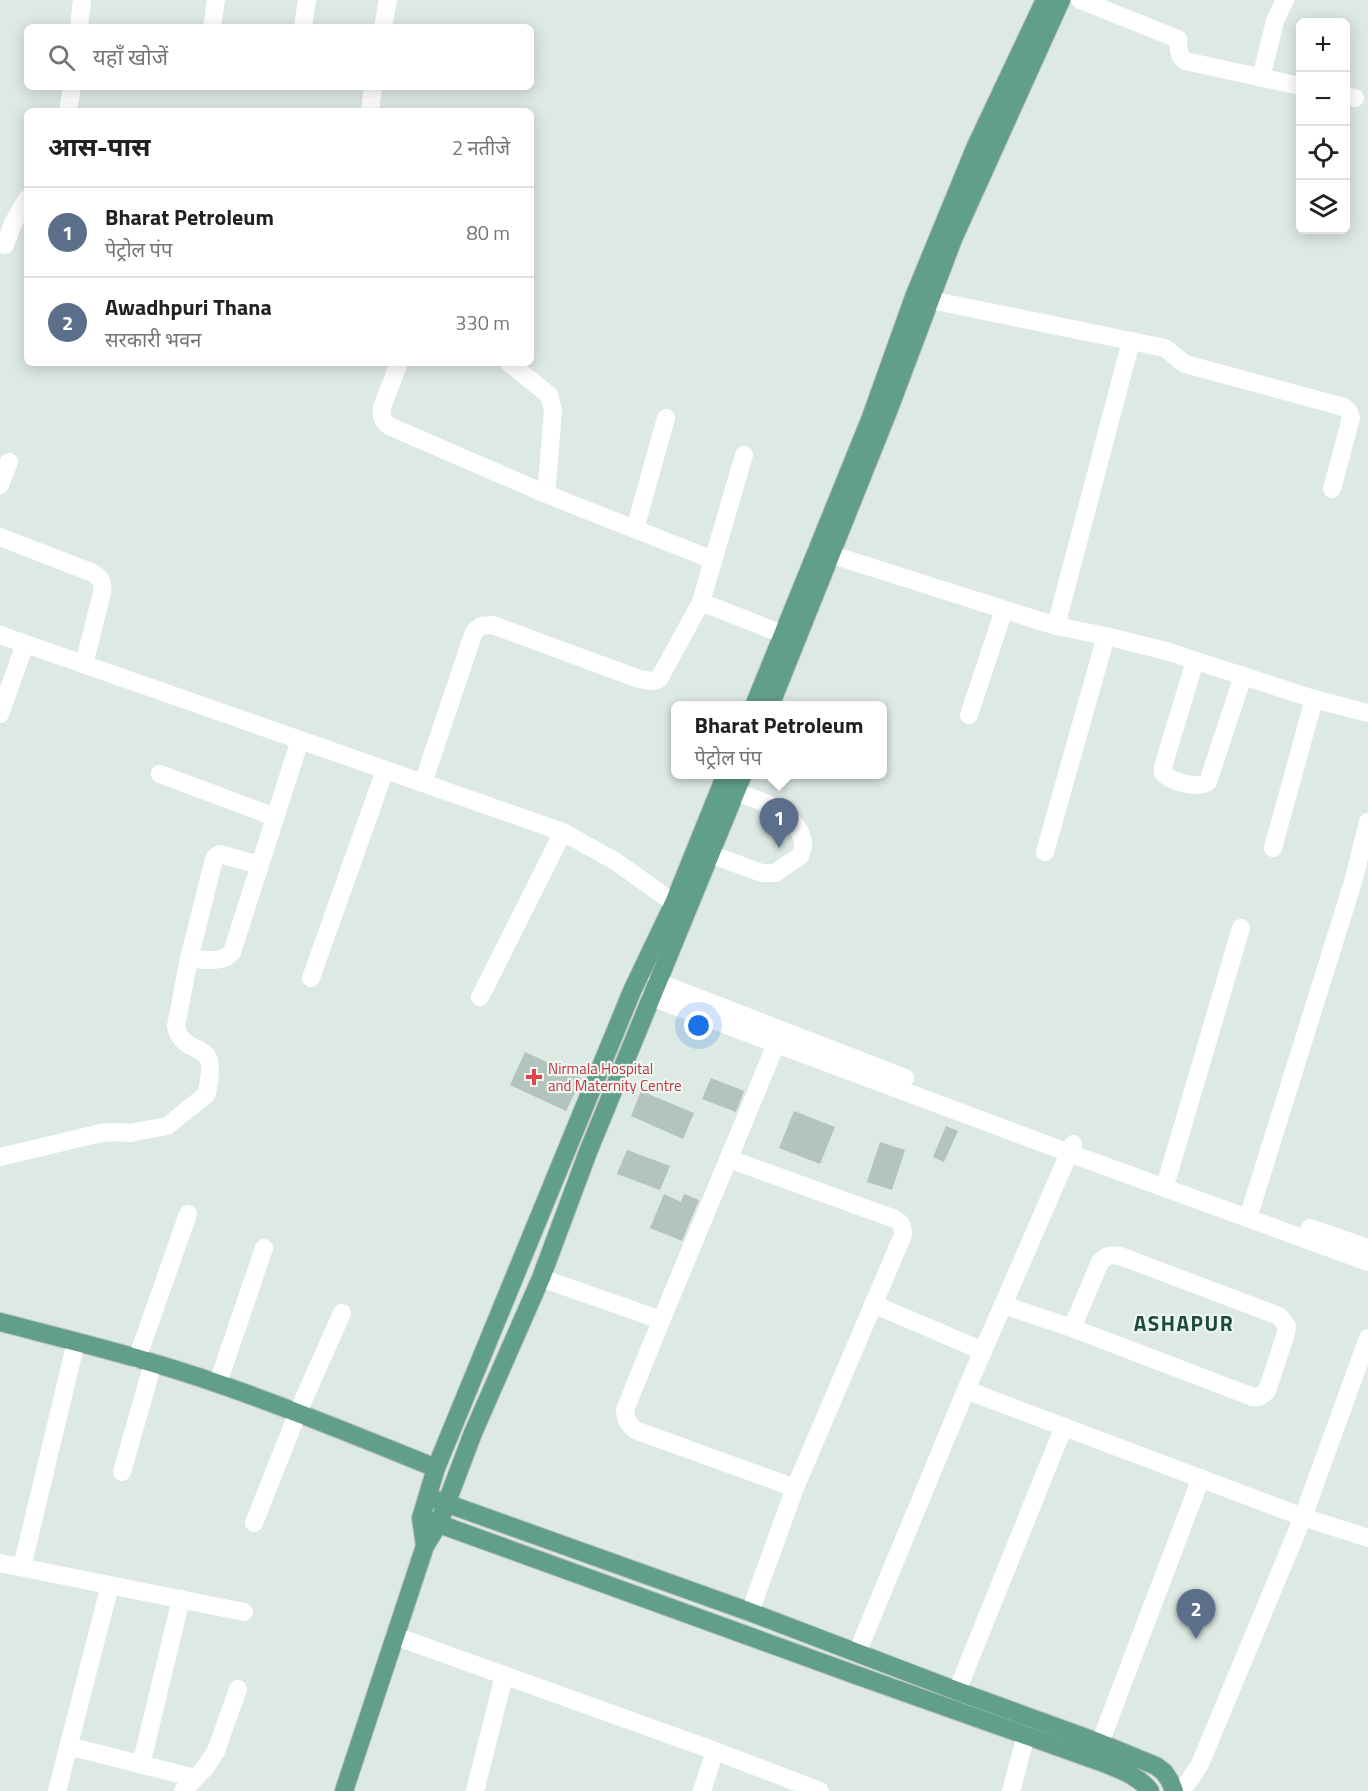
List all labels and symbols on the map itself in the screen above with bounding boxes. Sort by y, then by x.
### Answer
pin: 1 [760,798,798,848]
your location [684,1011,713,1040]
place label: Nirmala Hospital and Maternity Centre [548,1057,682,1097]
marker: Nirmala Hospital and Maternity Centre [525,1068,543,1086]
district label: ASHAPUR [1134,1307,1234,1339]
pin: 2 [1176,1590,1216,1639]

